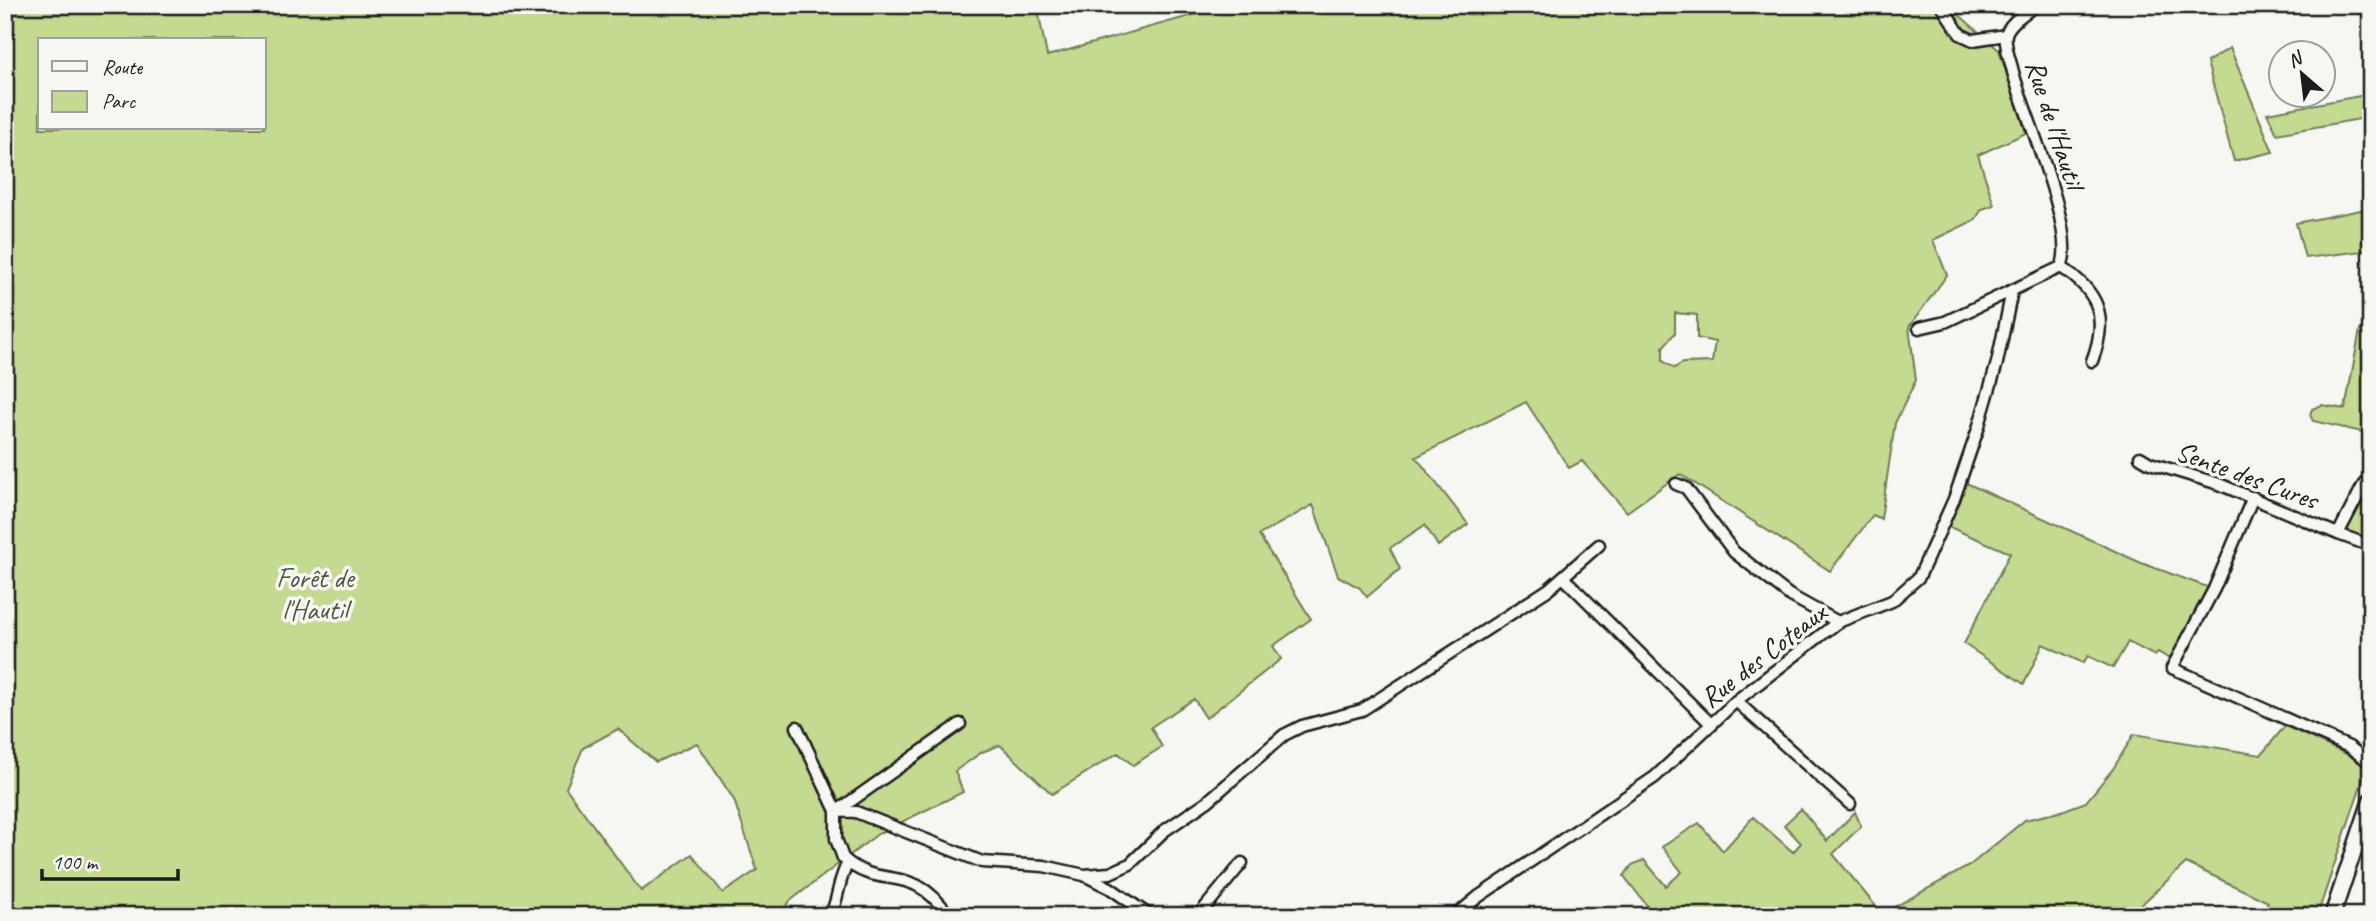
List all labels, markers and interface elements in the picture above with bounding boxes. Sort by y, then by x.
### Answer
legend [38,38,266,130]
north arrow [2268,38,2338,108]
text: N [2284,45,2308,73]
text: Route [102,54,143,80]
street label: Rue de l'Hautil [2018,55,2094,198]
text: Parc [102,88,137,114]
street label: Sente des Cures [2171,433,2325,518]
park label: Forêt de l'Hautil [276,560,356,627]
street label: Rue des Coteaux [1693,594,1835,715]
scale bar [42,837,178,881]
text: 100 m [52,849,99,875]

